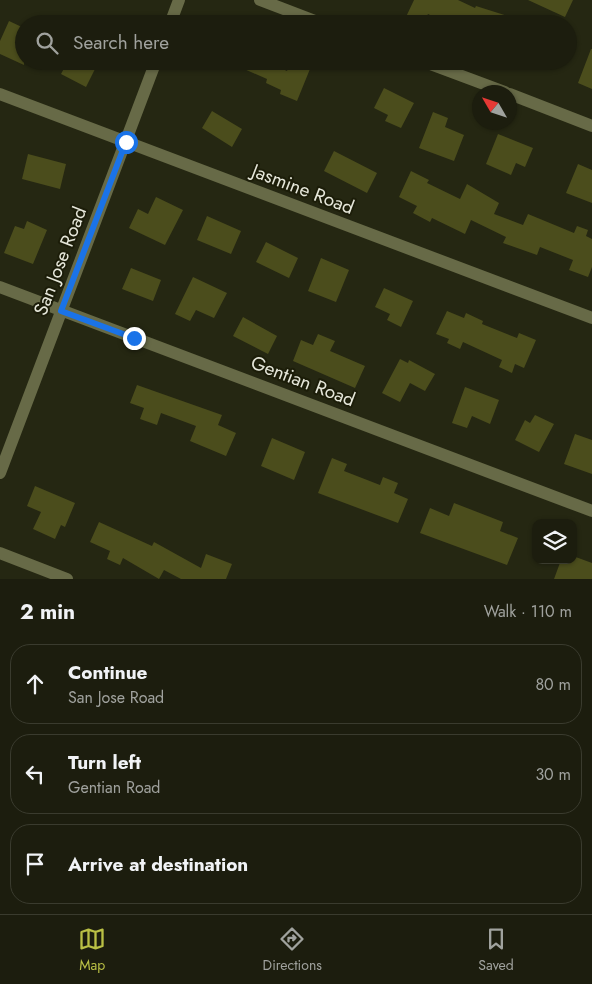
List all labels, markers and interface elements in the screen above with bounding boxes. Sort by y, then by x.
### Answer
search box [15,15,577,70]
icon: search [33,29,61,57]
text: Search here [73,29,169,56]
north arrow [472,85,517,130]
route start [115,131,138,154]
street label: Jasmine Road [245,156,358,221]
street label: San Jose Road [27,203,93,319]
route end [123,327,146,350]
street label: Gentian Road [247,349,359,413]
map controls [532,519,577,564]
button: layers [532,519,577,564]
text: 2 min [20,597,75,627]
text: Walk · 110 m [484,600,572,623]
text: Continue [68,659,147,686]
icon: ahead [21,670,49,698]
text: 80 m [535,673,571,696]
text: San Jose Road [68,686,164,709]
text: Turn left [68,749,141,776]
icon: left [21,760,49,788]
text: 30 m [535,763,571,786]
text: Gentian Road [68,776,160,799]
icon: arrive [21,850,49,878]
text: Arrive at destination [68,851,248,878]
tab: Map [78,925,106,975]
tab: Directions [263,925,322,975]
tab: Saved [478,925,514,975]

